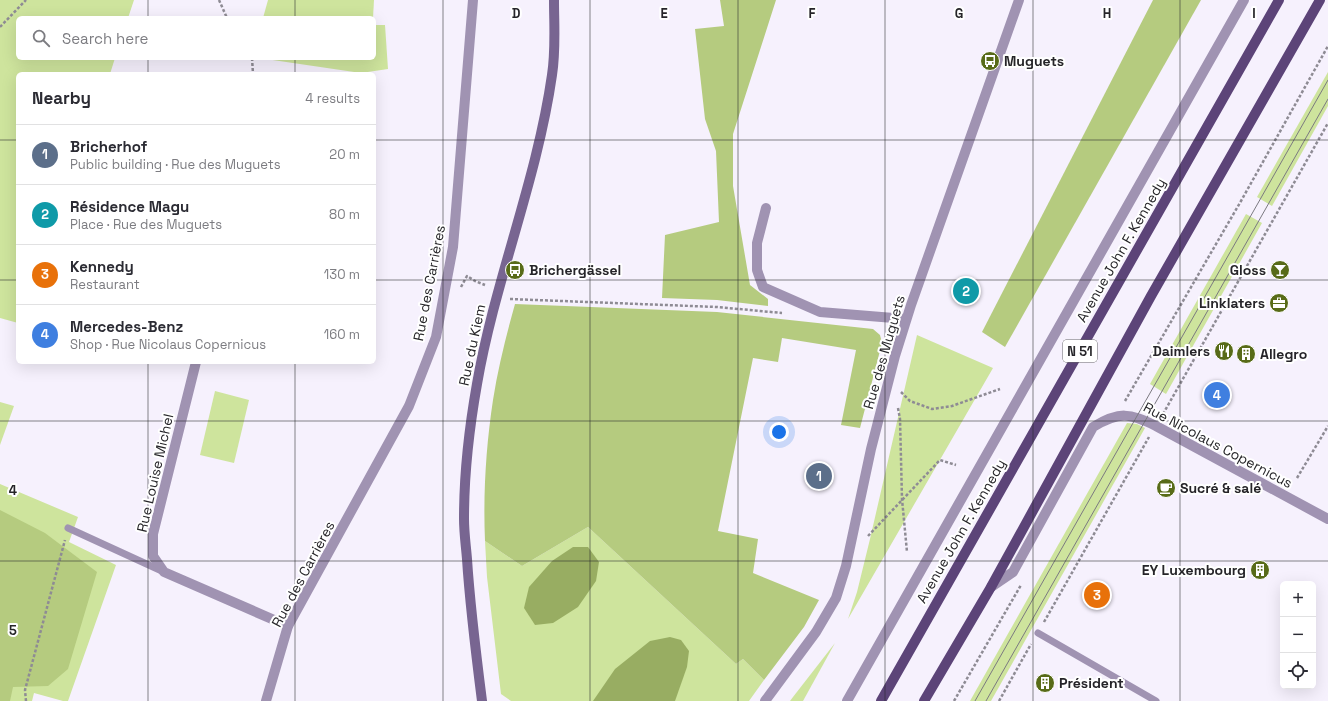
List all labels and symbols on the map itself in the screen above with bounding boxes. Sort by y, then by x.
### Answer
text: D [512,5,521,22]
text: E [660,5,668,22]
text: F [809,5,816,22]
text: G [955,5,963,22]
text: H [1103,5,1111,22]
text: I [1252,5,1256,22]
bus stop icon: Muguets [979,50,1001,72]
place label: Muguets [1004,52,1064,70]
street label: Avenue John F. Kennedy [1072,175,1170,325]
street label: Rue des Carrières [409,224,449,342]
bus stop icon: Brichergässel [504,259,526,281]
bar icon: Gloss [1269,259,1291,281]
place label: Brichergässel [529,261,621,279]
place label: Gloss [1230,261,1266,279]
pin: 2 [953,276,979,306]
office icon: Linklaters [1268,292,1290,314]
street label: Rue des Muguets [859,293,909,411]
place label: Linklaters [1199,294,1265,312]
street label: Rue du Kiem [455,303,489,387]
road number: N 51 [1063,340,1097,362]
restaurant icon: Daimlers [1213,340,1235,362]
place label: Daimlers [1152,342,1210,360]
building icon: Allegro [1235,343,1257,365]
place label: Allegro [1260,345,1307,363]
pin: 4 [1204,380,1230,410]
street label: Rue Nicolaus Copernicus [1140,398,1296,492]
street label: Rue Louise Michel [133,412,177,534]
your location [769,422,789,442]
street label: Avenue John F. Kennedy [912,456,1010,606]
pin: 1 [806,461,832,491]
cafe icon: Sucré & salé [1155,477,1177,499]
place label: Sucré & salé [1180,479,1261,497]
text: 4 [9,482,17,499]
street label: Rue des Carrières [267,518,339,630]
building icon: EY Luxembourg [1249,559,1271,581]
place label: EY Luxembourg [1142,561,1246,579]
pin: 3 [1084,580,1110,610]
text: 5 [9,622,17,639]
building icon: Président [1034,672,1056,694]
place label: Président [1059,674,1124,692]

